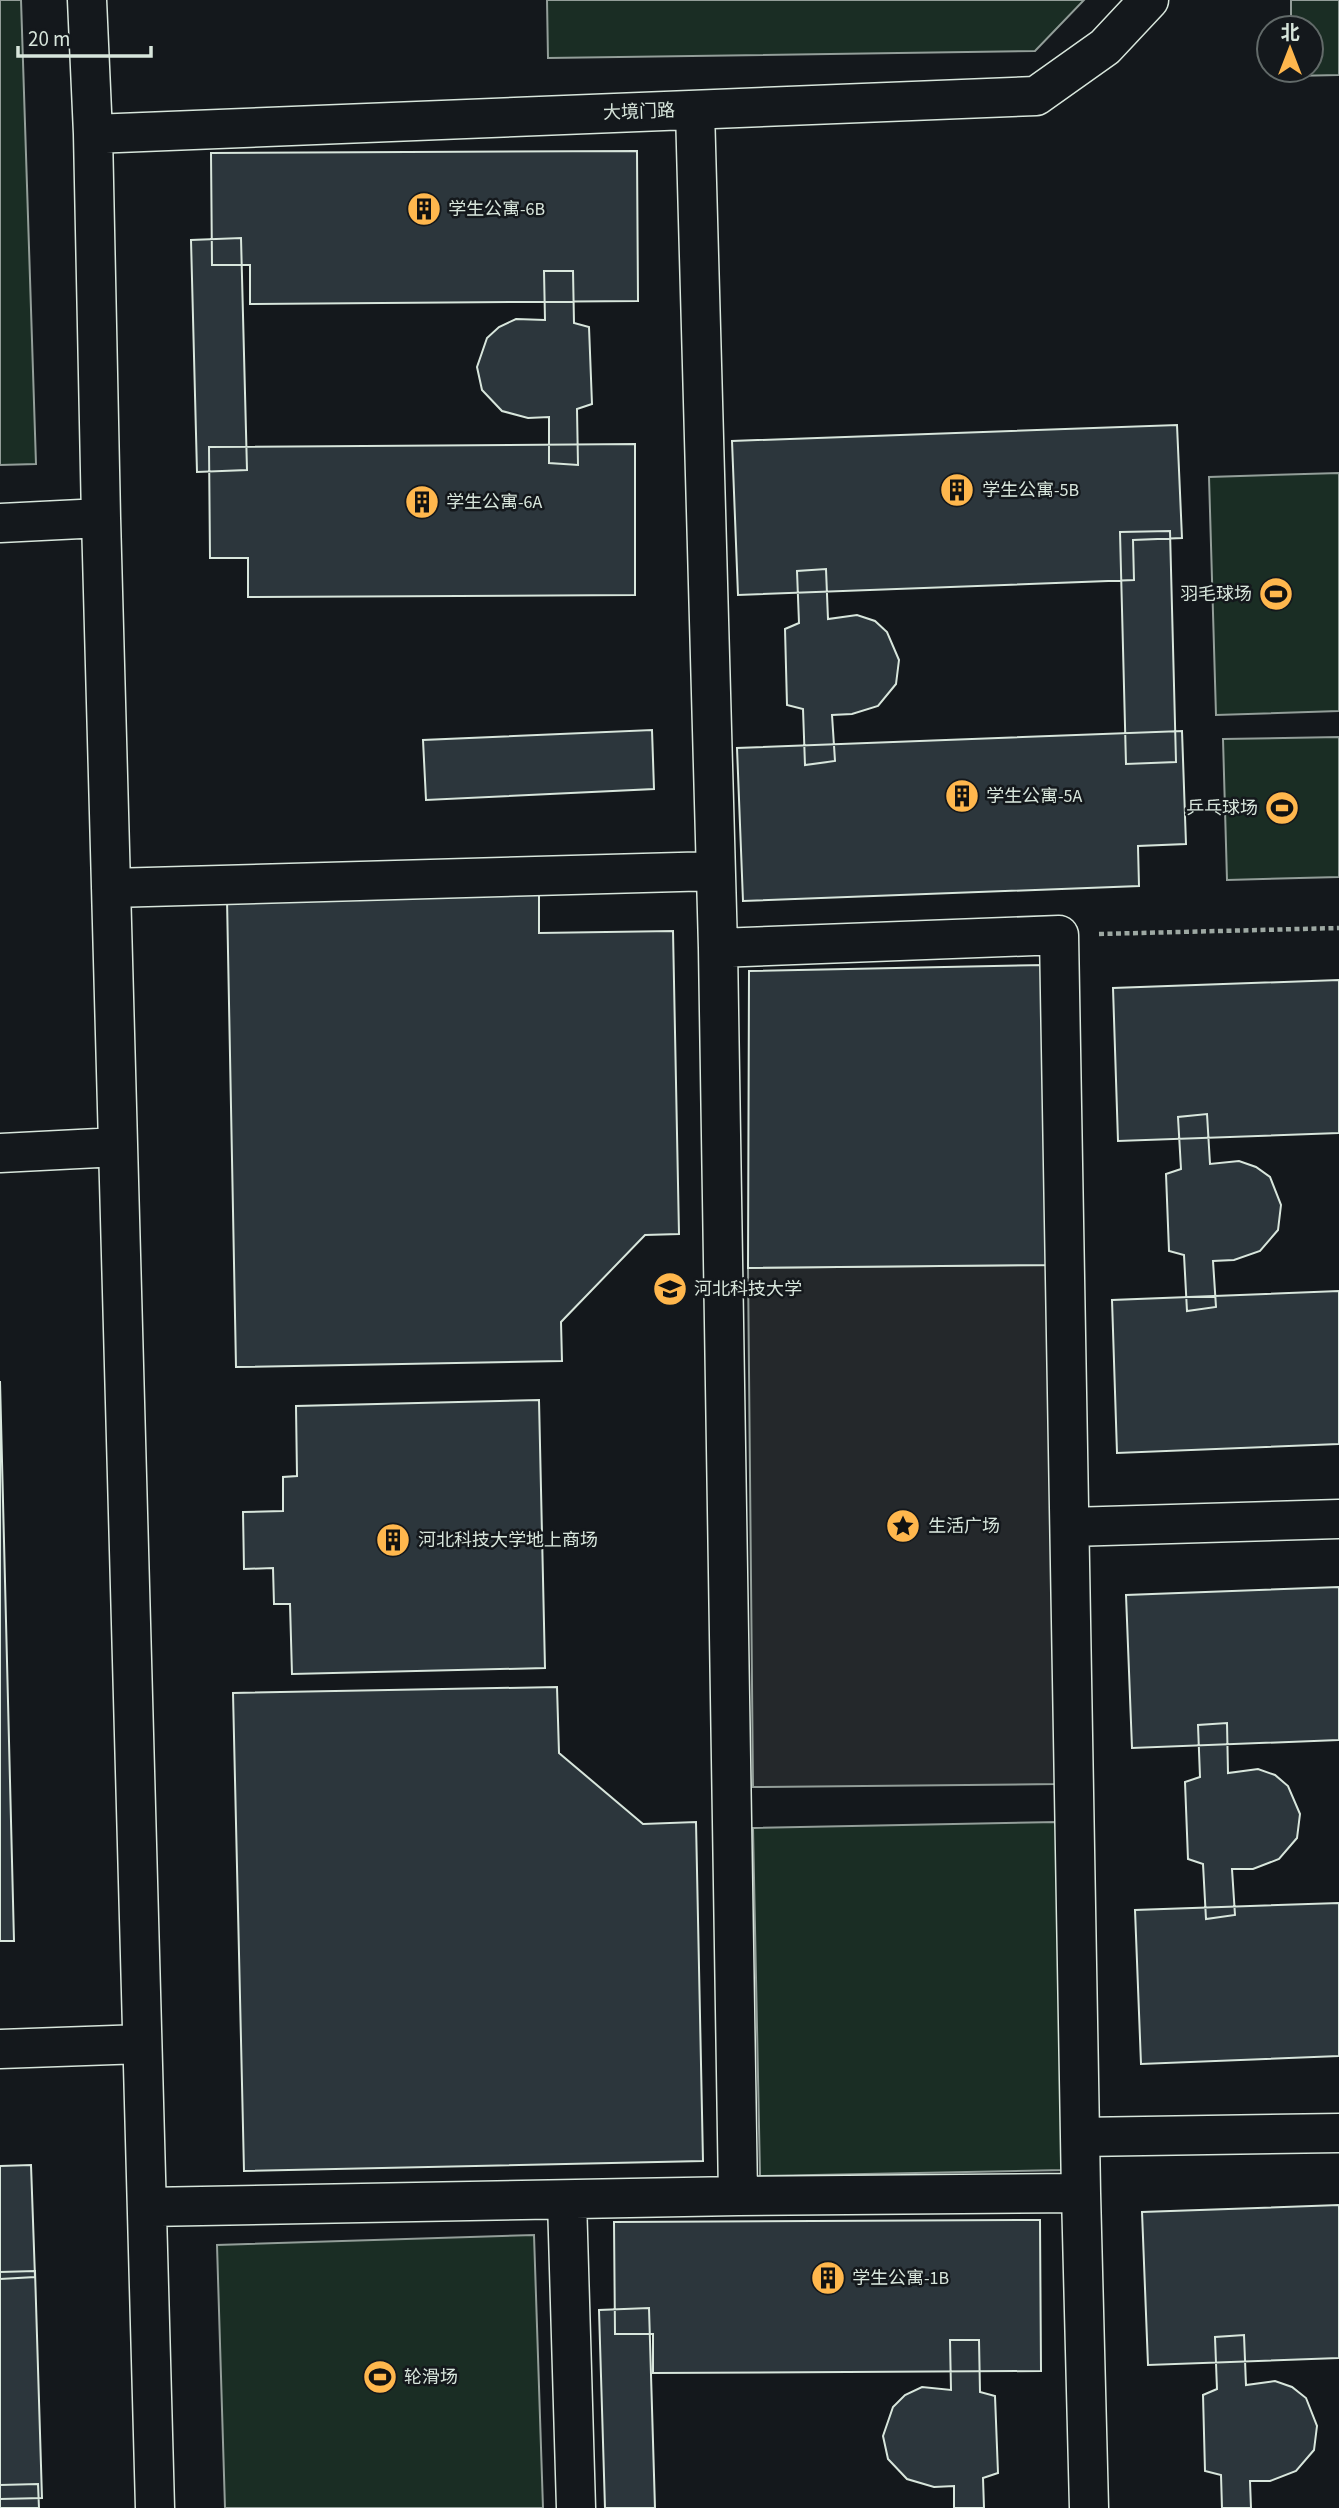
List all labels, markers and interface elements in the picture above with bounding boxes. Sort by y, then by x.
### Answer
scale bar [18,14,150,58]
north arrow [1255,14,1325,84]
text: 北 [1280,20,1300,47]
text: 20 m [28,24,70,54]
street label: 大境门路 [603,98,675,126]
building icon: 学生公寓-6B [405,190,443,228]
place label: 学生公寓-6B [448,197,545,222]
building icon: 学生公寓-5B [938,471,976,509]
place label: 学生公寓-5B [982,478,1079,503]
building icon: 学生公寓-6A [403,483,441,521]
place label: 学生公寓-6A [446,490,543,515]
sports icon: 羽毛球场 [1257,575,1295,613]
place label: 羽毛球场 [1180,582,1252,607]
building icon: 学生公寓-5A [943,777,981,815]
place label: 学生公寓-5A [986,784,1083,809]
sports icon: 乒乓球场 [1263,789,1301,827]
place label: 乒乓球场 [1186,796,1258,821]
school or university icon: 河北科技大学 [651,1270,689,1308]
place label: 河北科技大学 [694,1277,802,1302]
place icon: 生活广场 [884,1507,922,1545]
place label: 生活广场 [928,1514,1000,1539]
building icon: 河北科技大学地上商场 [374,1521,412,1559]
place label: 河北科技大学地上商场 [418,1528,598,1553]
building icon: 学生公寓-1B [809,2259,847,2297]
place label: 学生公寓-1B [852,2266,949,2291]
sports icon: 轮滑场 [361,2358,399,2396]
place label: 轮滑场 [404,2365,458,2390]

